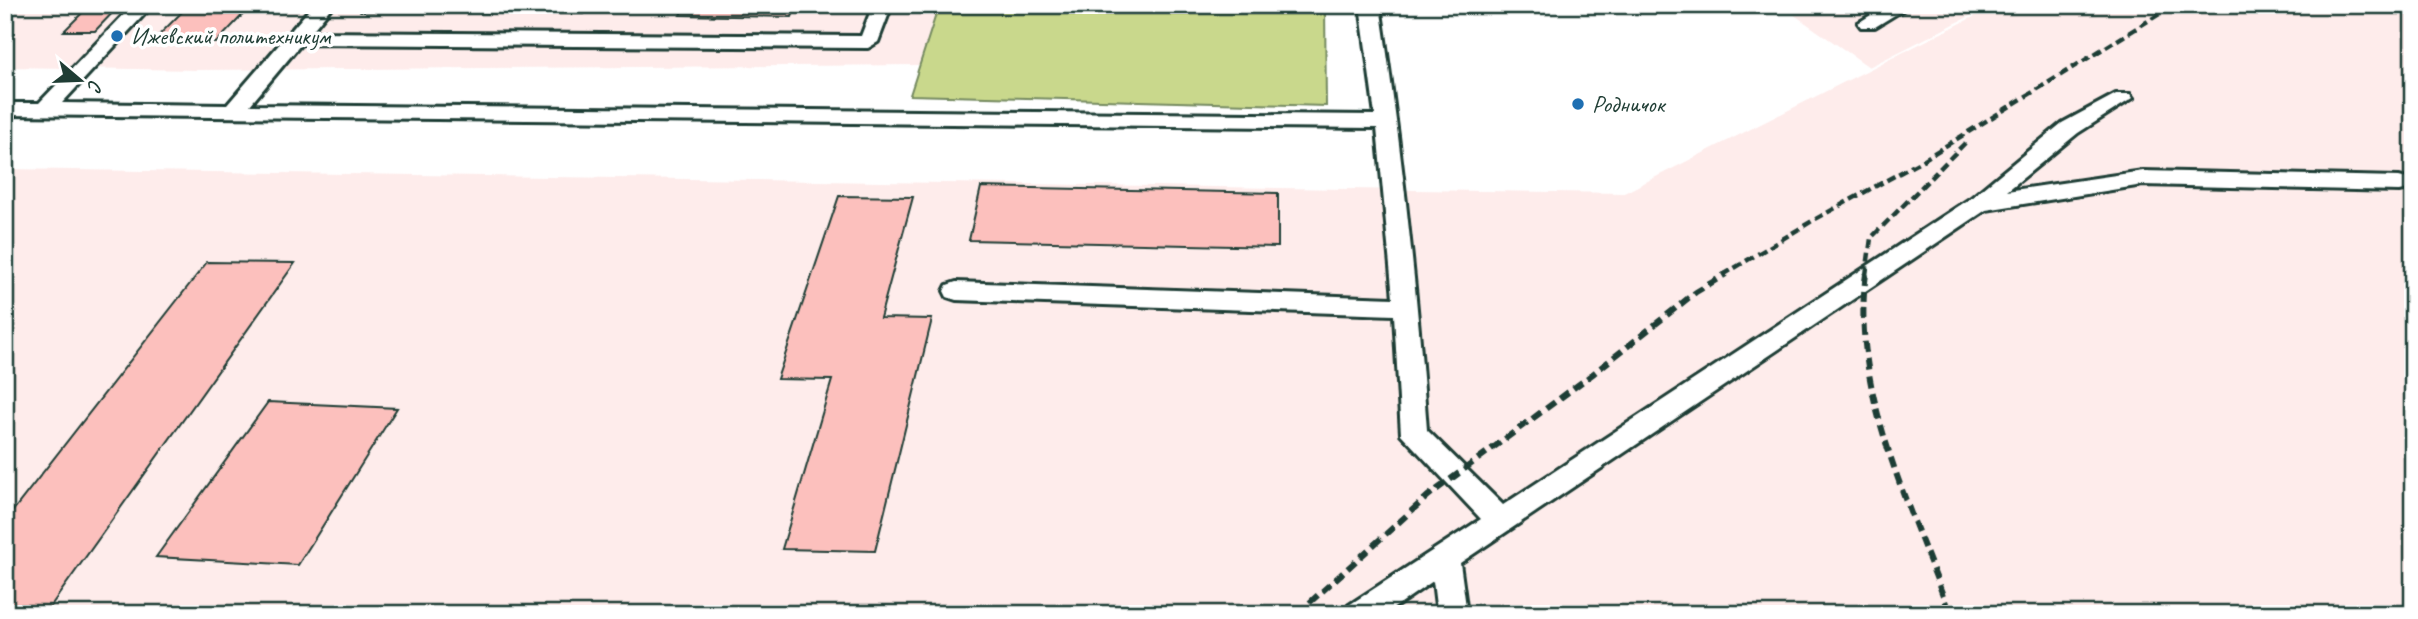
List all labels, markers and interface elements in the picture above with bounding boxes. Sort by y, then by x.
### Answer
place label: Ижевский политехникум [131,21,332,51]
marker: Ижевский политехникум [109,28,125,44]
north arrow [46,46,116,116]
text: С [81,77,108,96]
place label: Родничок [1592,89,1667,119]
marker: Родничок [1570,96,1586,112]

